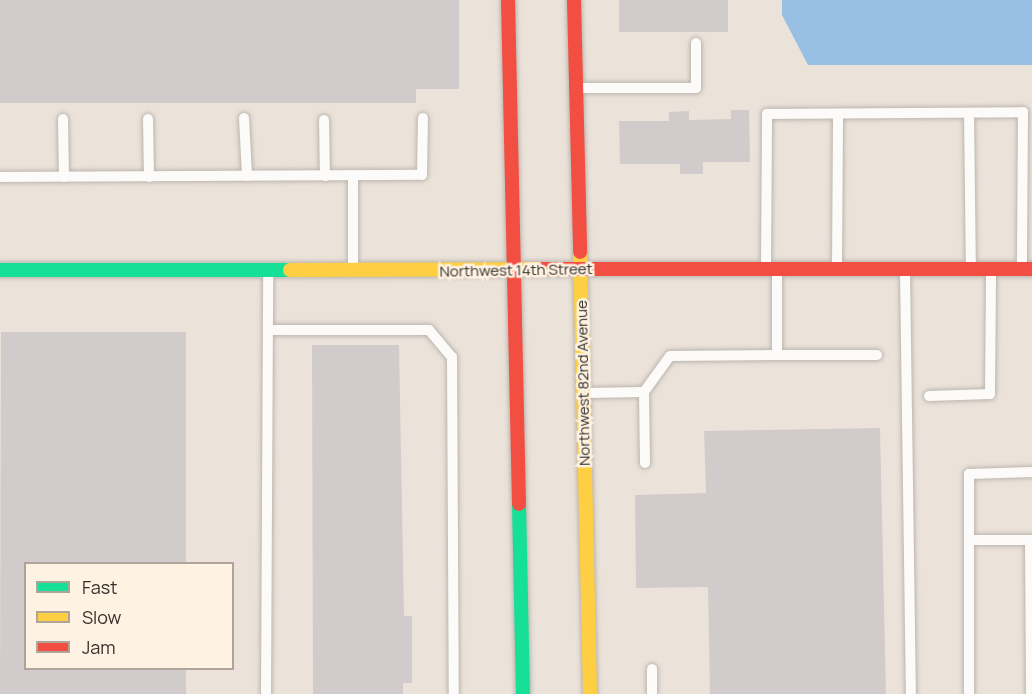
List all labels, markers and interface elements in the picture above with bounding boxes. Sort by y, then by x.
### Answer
street label: Northwest 14th Street [439,260,593,280]
street label: Northwest 82nd Avenue [573,300,593,466]
legend [24,562,234,670]
text: Fast [82,575,117,599]
text: Slow [82,605,121,629]
text: Jam [82,635,116,659]

